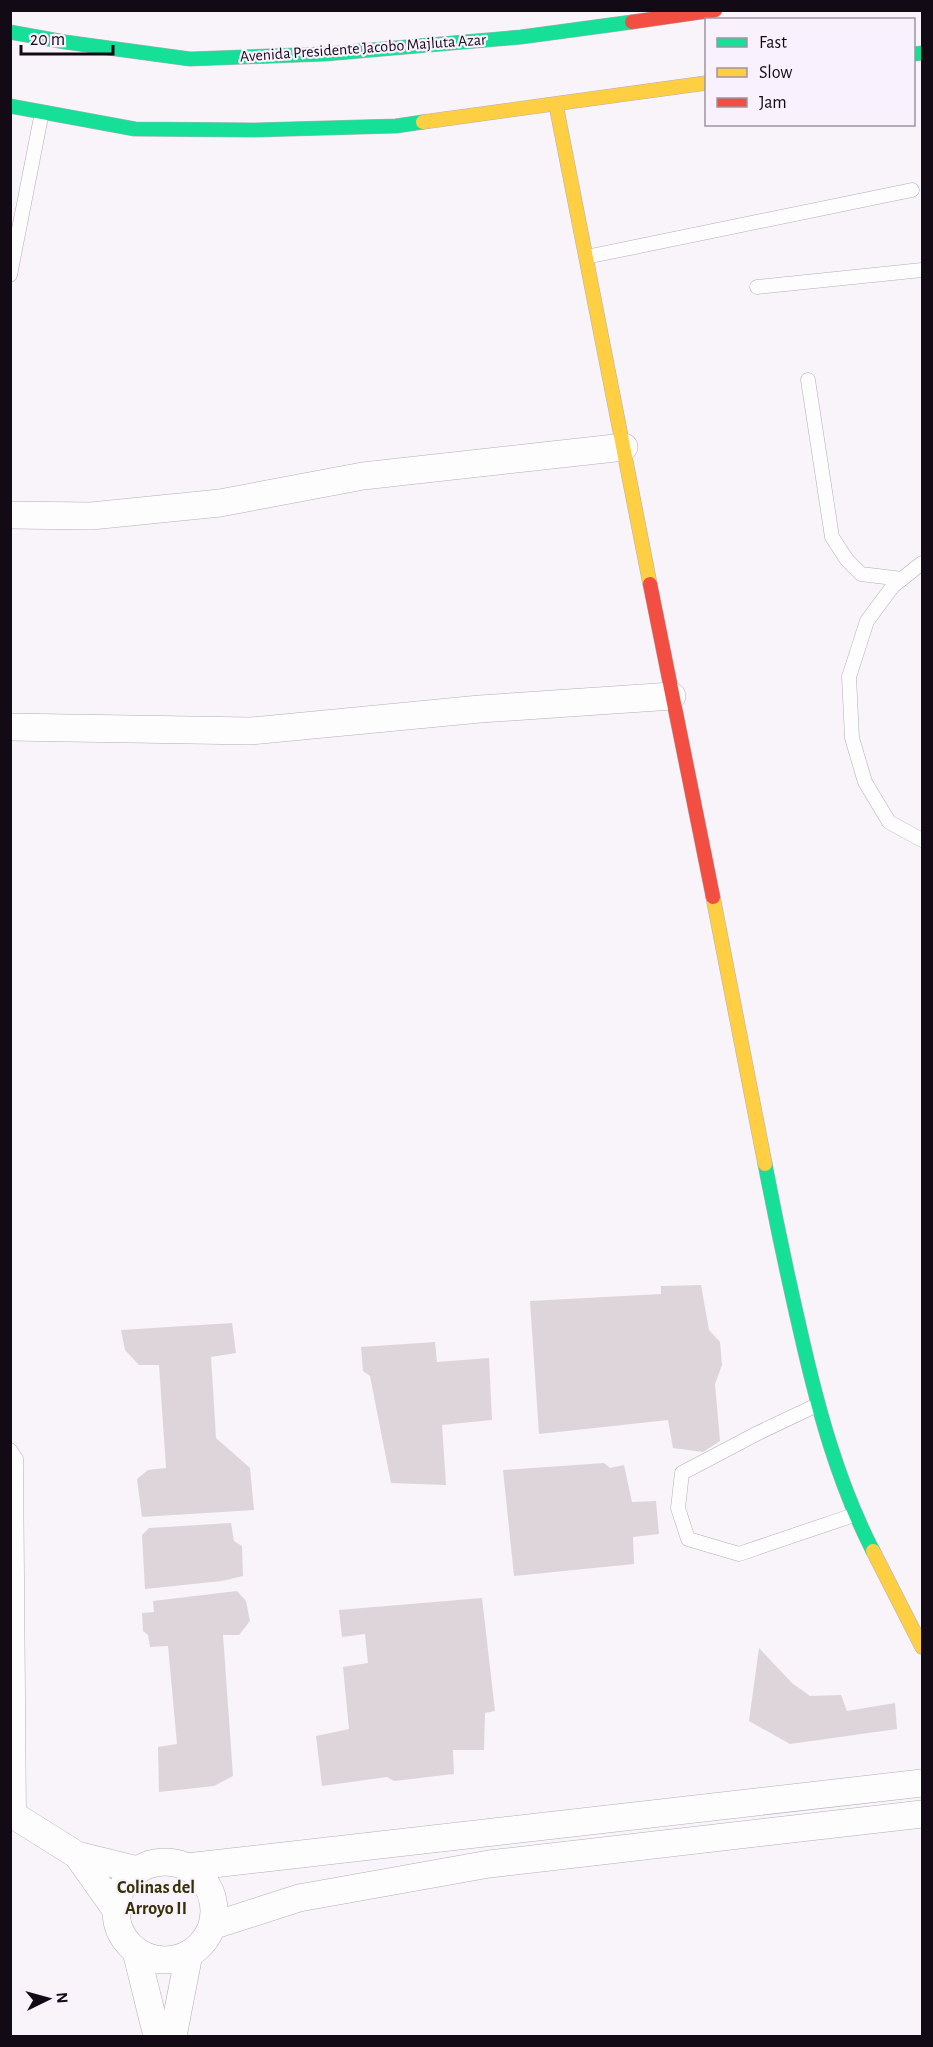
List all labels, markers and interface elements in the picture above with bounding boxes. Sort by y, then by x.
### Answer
scale bar [21,18,112,56]
legend [705,18,915,126]
text: 20 m [30,31,65,49]
street label: Avenida Presidente Jacobo Majluta Azar [239,31,488,66]
text: Fast [759,34,787,52]
text: Slow [759,64,792,82]
text: Jam [759,94,787,112]
district label: Colinas del Arroyo II [117,1879,195,1918]
north arrow [18,1969,78,2029]
text: N [53,1992,70,2004]

